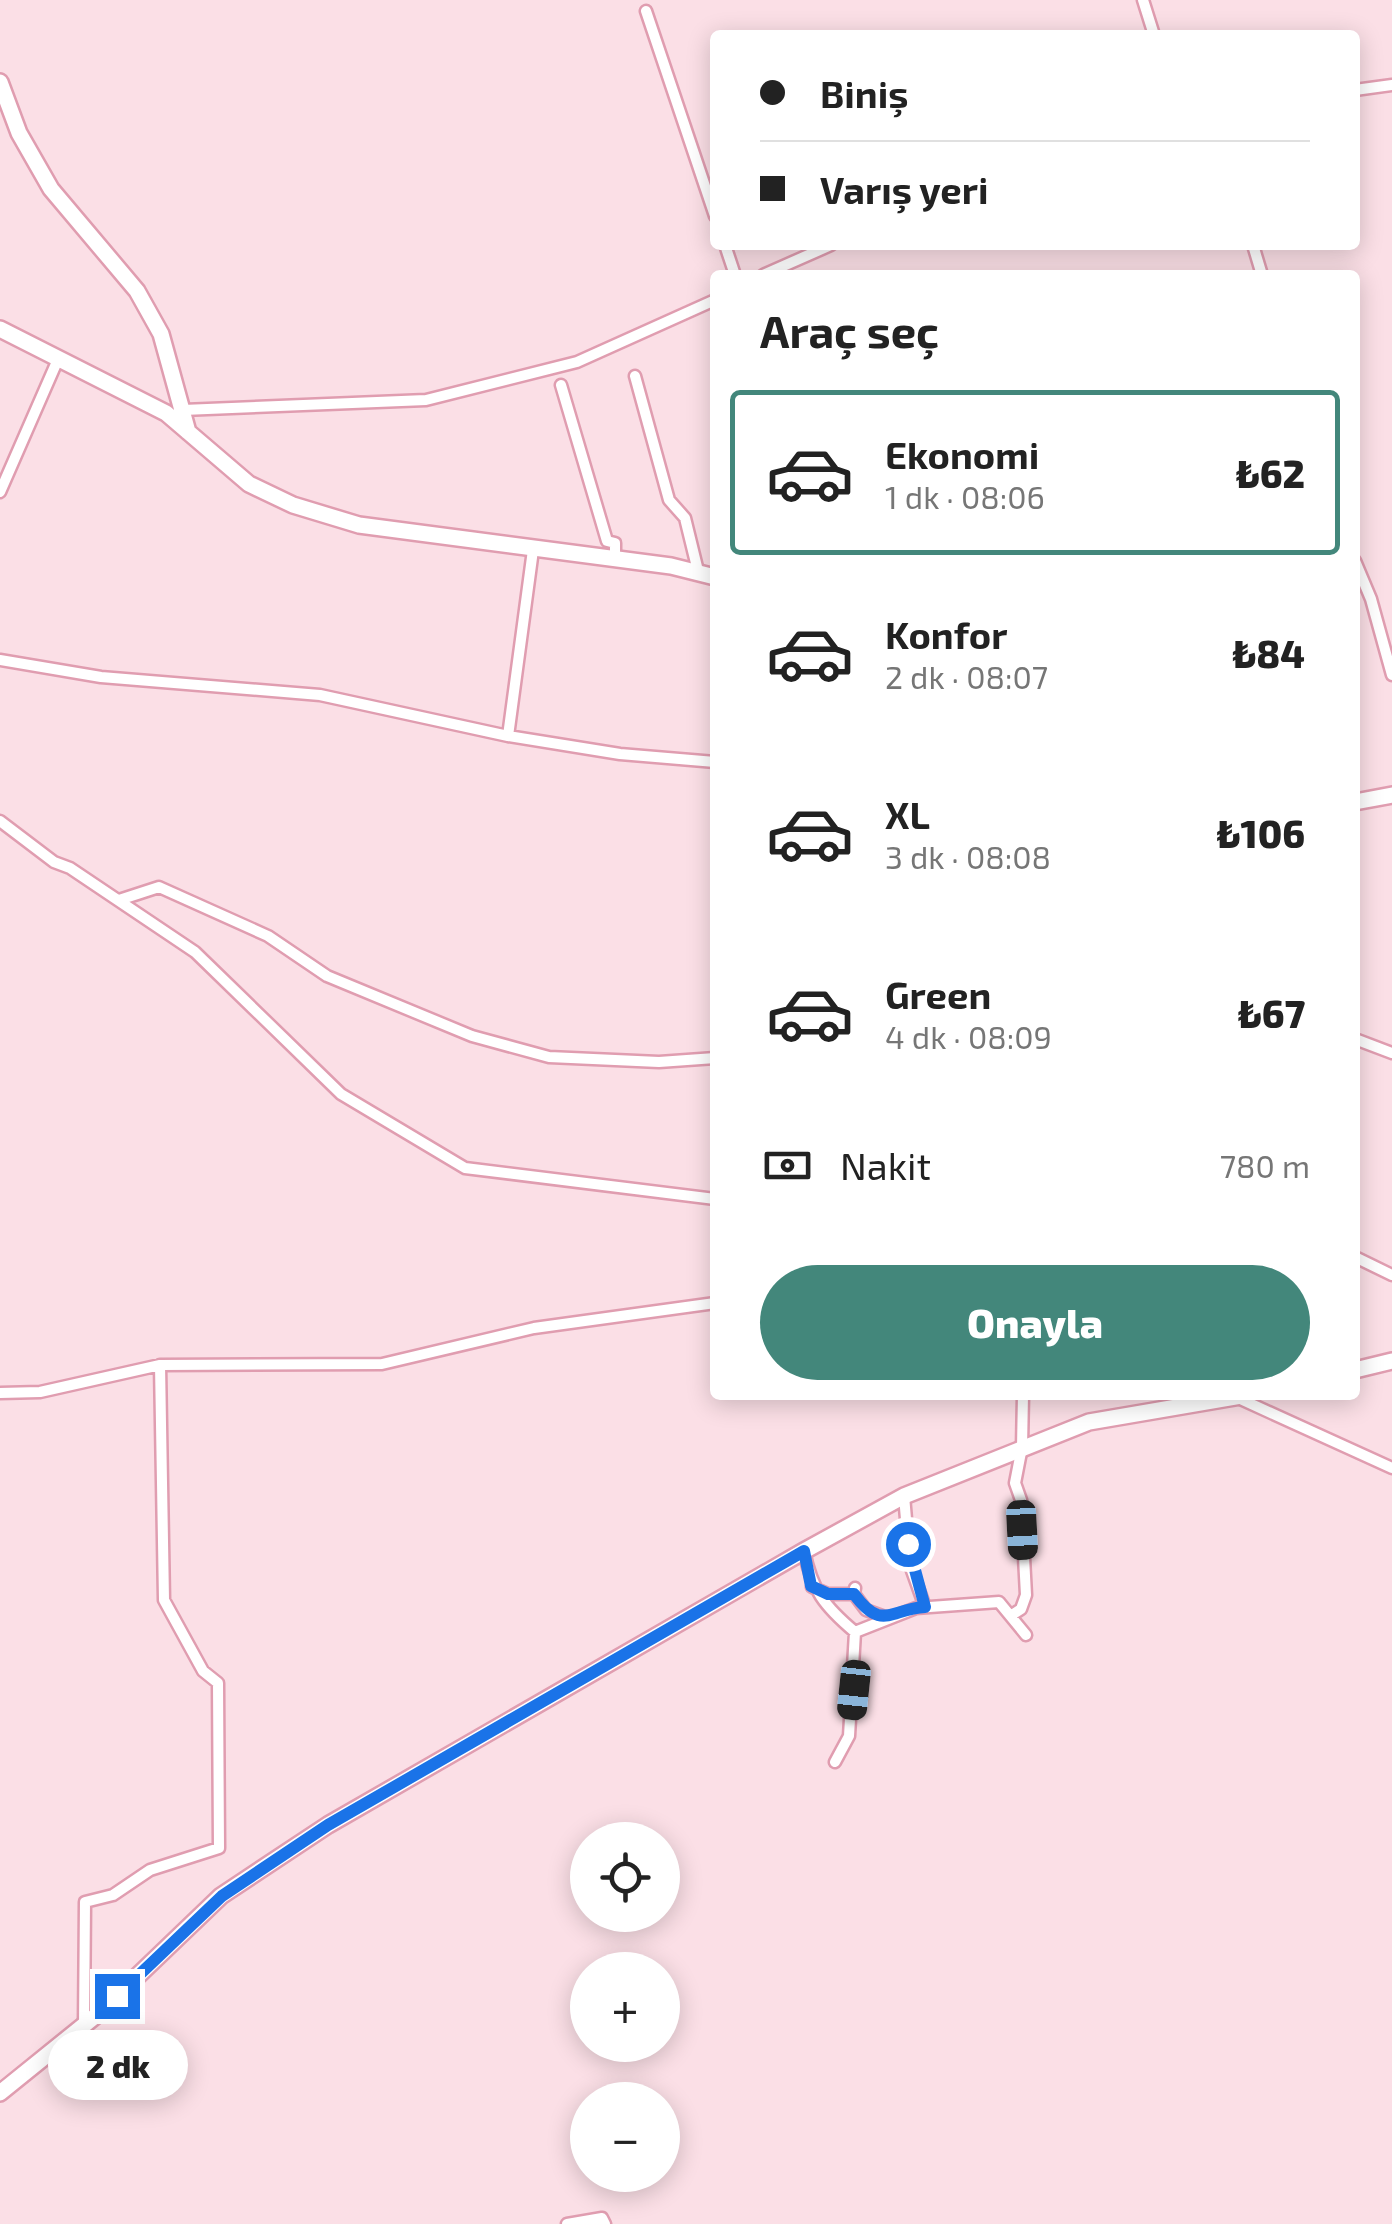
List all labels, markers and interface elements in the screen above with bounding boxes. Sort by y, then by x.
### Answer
text: Biniş [820,70,908,116]
text: Varış yeri [820,166,989,212]
text: Araç seç [760,303,939,357]
icon: car [765,428,855,518]
text: Ekonomi [885,431,1039,477]
text: ₺62 [1236,450,1305,496]
text: 1 dk · 08:06 [885,477,1045,515]
icon: car [765,608,855,698]
text: Konfor [885,611,1007,657]
text: ₺84 [1233,630,1305,676]
text: 2 dk · 08:07 [885,657,1048,695]
icon: car [765,788,855,878]
text: XL [885,791,930,837]
text: ₺106 [1217,810,1305,856]
text: 3 dk · 08:08 [885,837,1051,875]
icon: car [765,968,855,1058]
text: Green [885,971,991,1017]
text: ₺67 [1238,990,1305,1036]
text: 4 dk · 08:09 [885,1017,1052,1055]
icon: cash [760,1138,815,1193]
text: Nakit [840,1142,931,1188]
text: 780 m [1220,1146,1310,1184]
button: Onayla [760,1265,1310,1380]
car [1005,1499,1039,1561]
route start [886,1522,931,1567]
car [836,1659,872,1721]
map controls [570,1822,680,2192]
button: locate [570,1822,680,1932]
button: + [570,1952,680,2062]
route end [95,1974,140,2019]
callout: 2 dk [47,2031,187,2101]
text: 2 dk [86,2046,150,2084]
button: − [570,2082,680,2192]

